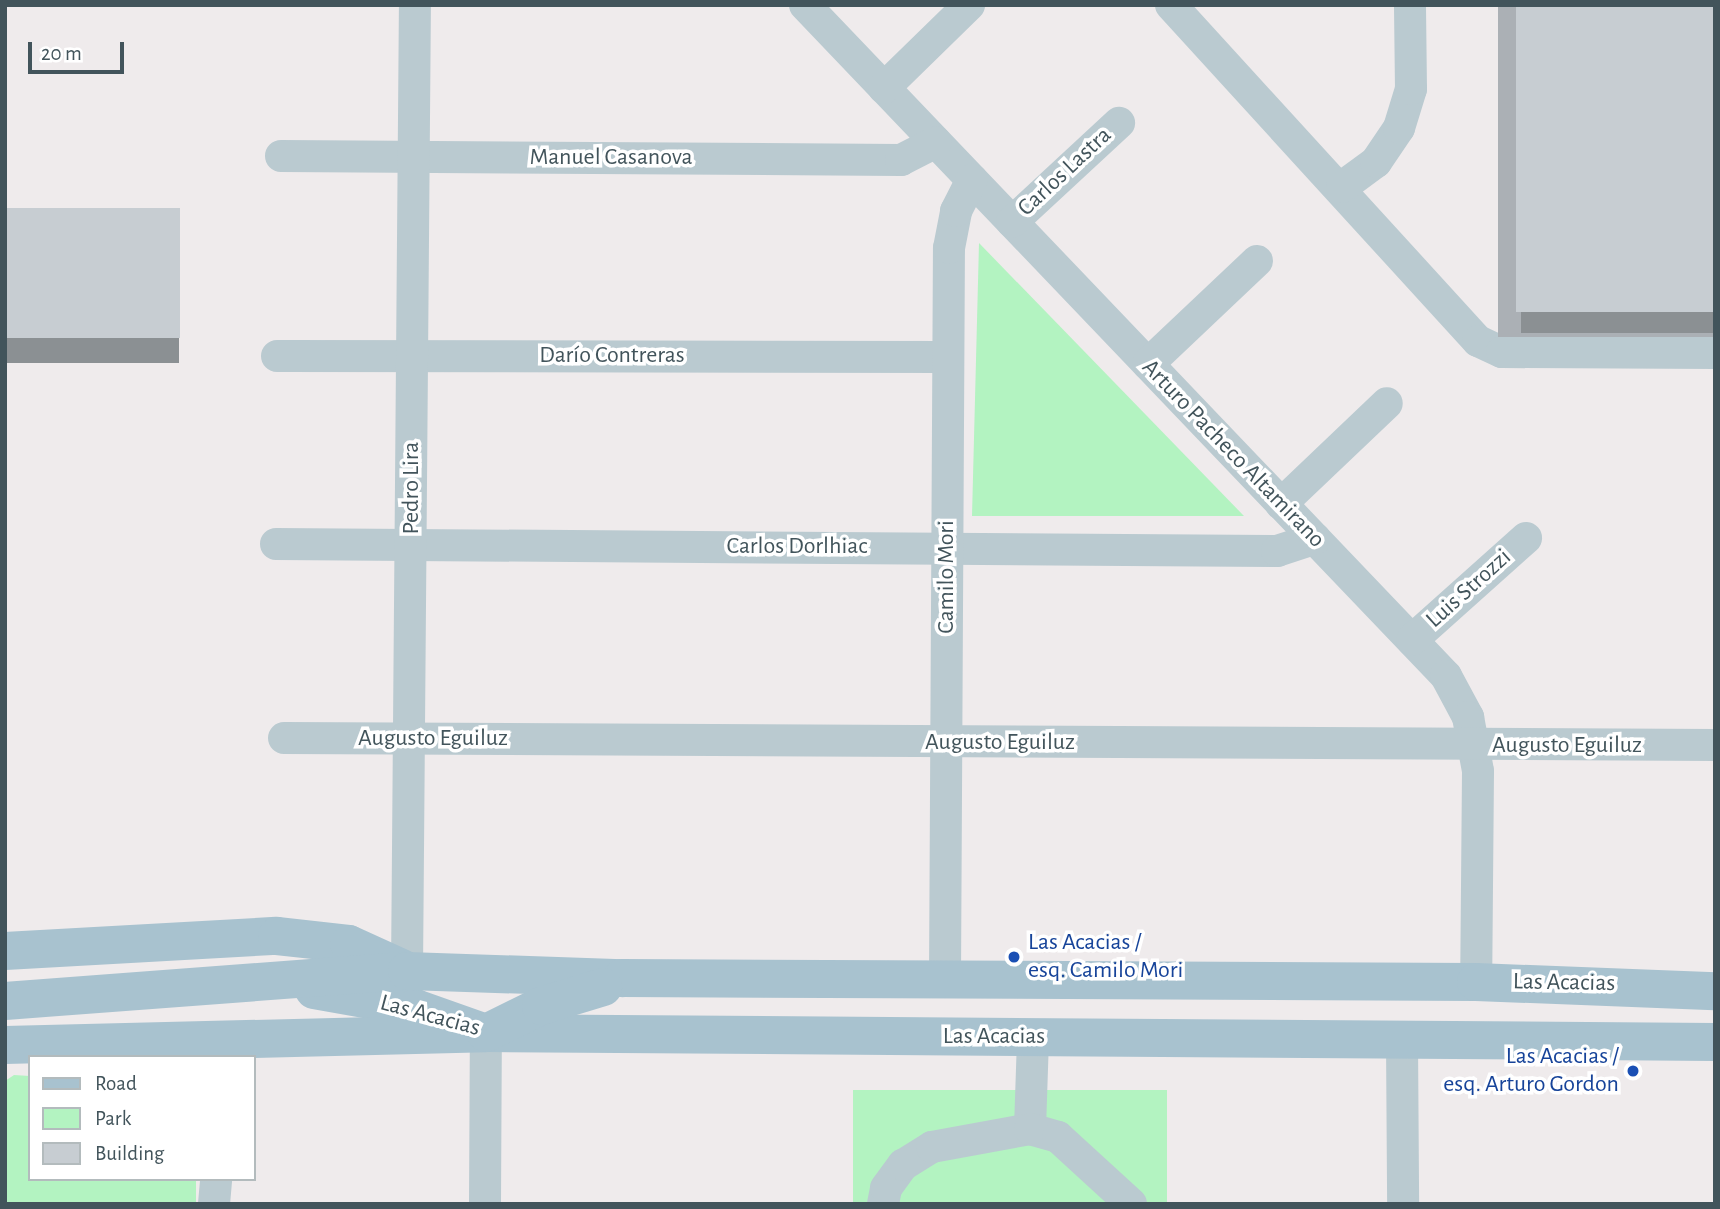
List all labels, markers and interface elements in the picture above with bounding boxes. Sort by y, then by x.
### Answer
scale bar [32,28,128,72]
text: 20 m [41,43,82,64]
street label: Carlos Lastra [1012,121,1118,223]
street label: Manuel Casanova [529,144,693,172]
street label: Darío Contreras [539,342,685,370]
street label: Arturo Pacheco Altamirano [1135,354,1331,554]
street label: Pedro Lira [398,442,426,534]
street label: Camilo Mori [933,520,961,634]
street label: Carlos Dorlhiac [727,533,867,561]
street label: Luis Strozzi [1421,543,1517,635]
street label: Augusto Eguiluz [358,725,508,753]
street label: Augusto Eguiluz [925,729,1075,757]
street label: Augusto Eguiluz [1492,732,1642,760]
place label: Las Acacias / esq. Camilo Mori [1028,929,1183,985]
marker: Las Acacias / esq. Camilo Mori [1006,949,1022,965]
street label: Las Acacias [1513,968,1615,998]
street label: Las Acacias [377,989,483,1043]
street label: Las Acacias [943,1023,1045,1051]
place label: Las Acacias / esq. Arturo Gordon [1443,1043,1619,1099]
legend [28,1055,256,1181]
marker: Las Acacias / esq. Arturo Gordon [1625,1063,1641,1079]
text: Road [95,1073,137,1094]
text: Park [95,1108,131,1129]
text: Building [95,1143,164,1164]

